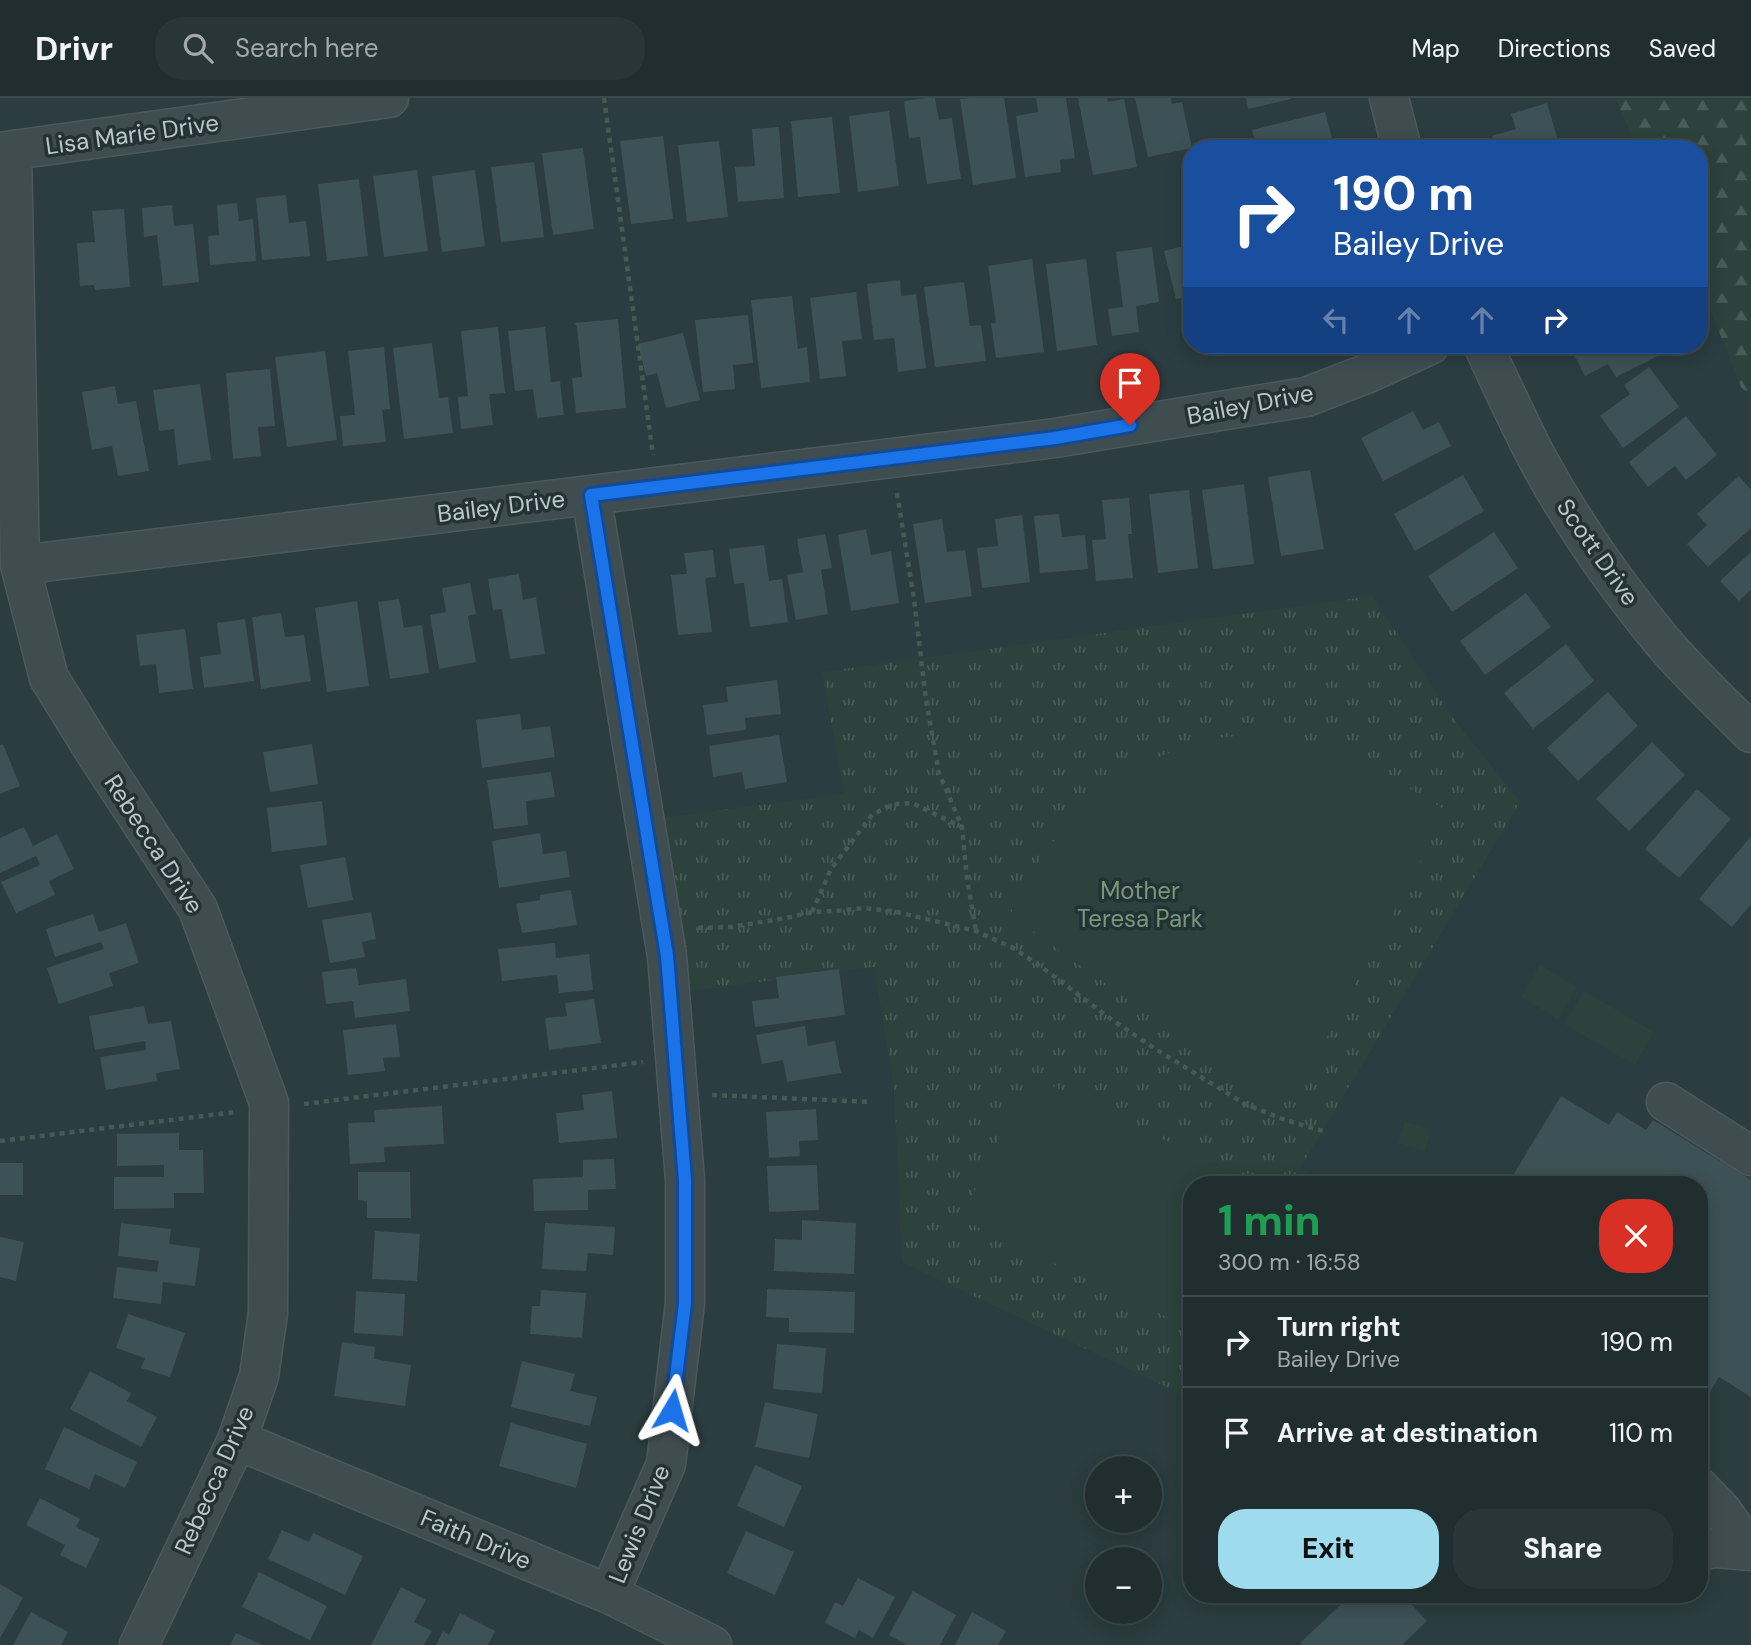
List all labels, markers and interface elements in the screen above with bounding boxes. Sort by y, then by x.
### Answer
search box [155,17,645,80]
text: Drivr [35,27,113,70]
icon: search [179,29,217,67]
text: Search here [235,31,378,65]
text: Map [1412,33,1460,64]
text: Directions [1498,33,1611,64]
text: Saved [1649,33,1716,64]
street label: Lisa Marie Drive [43,106,221,162]
text: 190 m [1333,161,1474,225]
icon: right [1218,168,1309,259]
text: Bailey Drive [1333,223,1504,265]
icon: left [1317,301,1355,339]
icon: ahead [1390,301,1428,339]
icon: ahead [1463,301,1501,339]
icon: right [1536,301,1574,339]
pin [1100,353,1160,425]
icon: arrive [1111,364,1149,402]
street label: Bailey Drive [1184,377,1316,431]
street label: Bailey Drive [435,483,567,529]
street label: Scott Drive [1550,493,1646,611]
street label: Rebecca Drive [98,769,210,919]
park label: Mother Teresa Park [1077,875,1203,934]
text: 1 min [1218,1193,1321,1248]
button: close [1599,1199,1673,1273]
text: 300 m · 16:58 [1218,1247,1361,1277]
text: Turn right [1277,1310,1401,1344]
icon: right [1218,1323,1256,1361]
text: 190 m [1601,1325,1673,1359]
text: Bailey Drive [1277,1344,1400,1374]
position arrow [635,1373,709,1447]
street label: Rebecca Drive [167,1401,261,1559]
icon: arrive [1218,1414,1256,1452]
text: Arrive at destination [1277,1416,1538,1450]
text: 110 m [1609,1416,1673,1450]
map controls [1085,1456,1162,1624]
button: + [1085,1456,1162,1533]
street label: Lewis Drive [601,1460,677,1588]
street label: Faith Drive [416,1502,536,1576]
button: Exit [1218,1509,1439,1589]
button: Share [1453,1509,1673,1589]
button: − [1085,1547,1162,1624]

